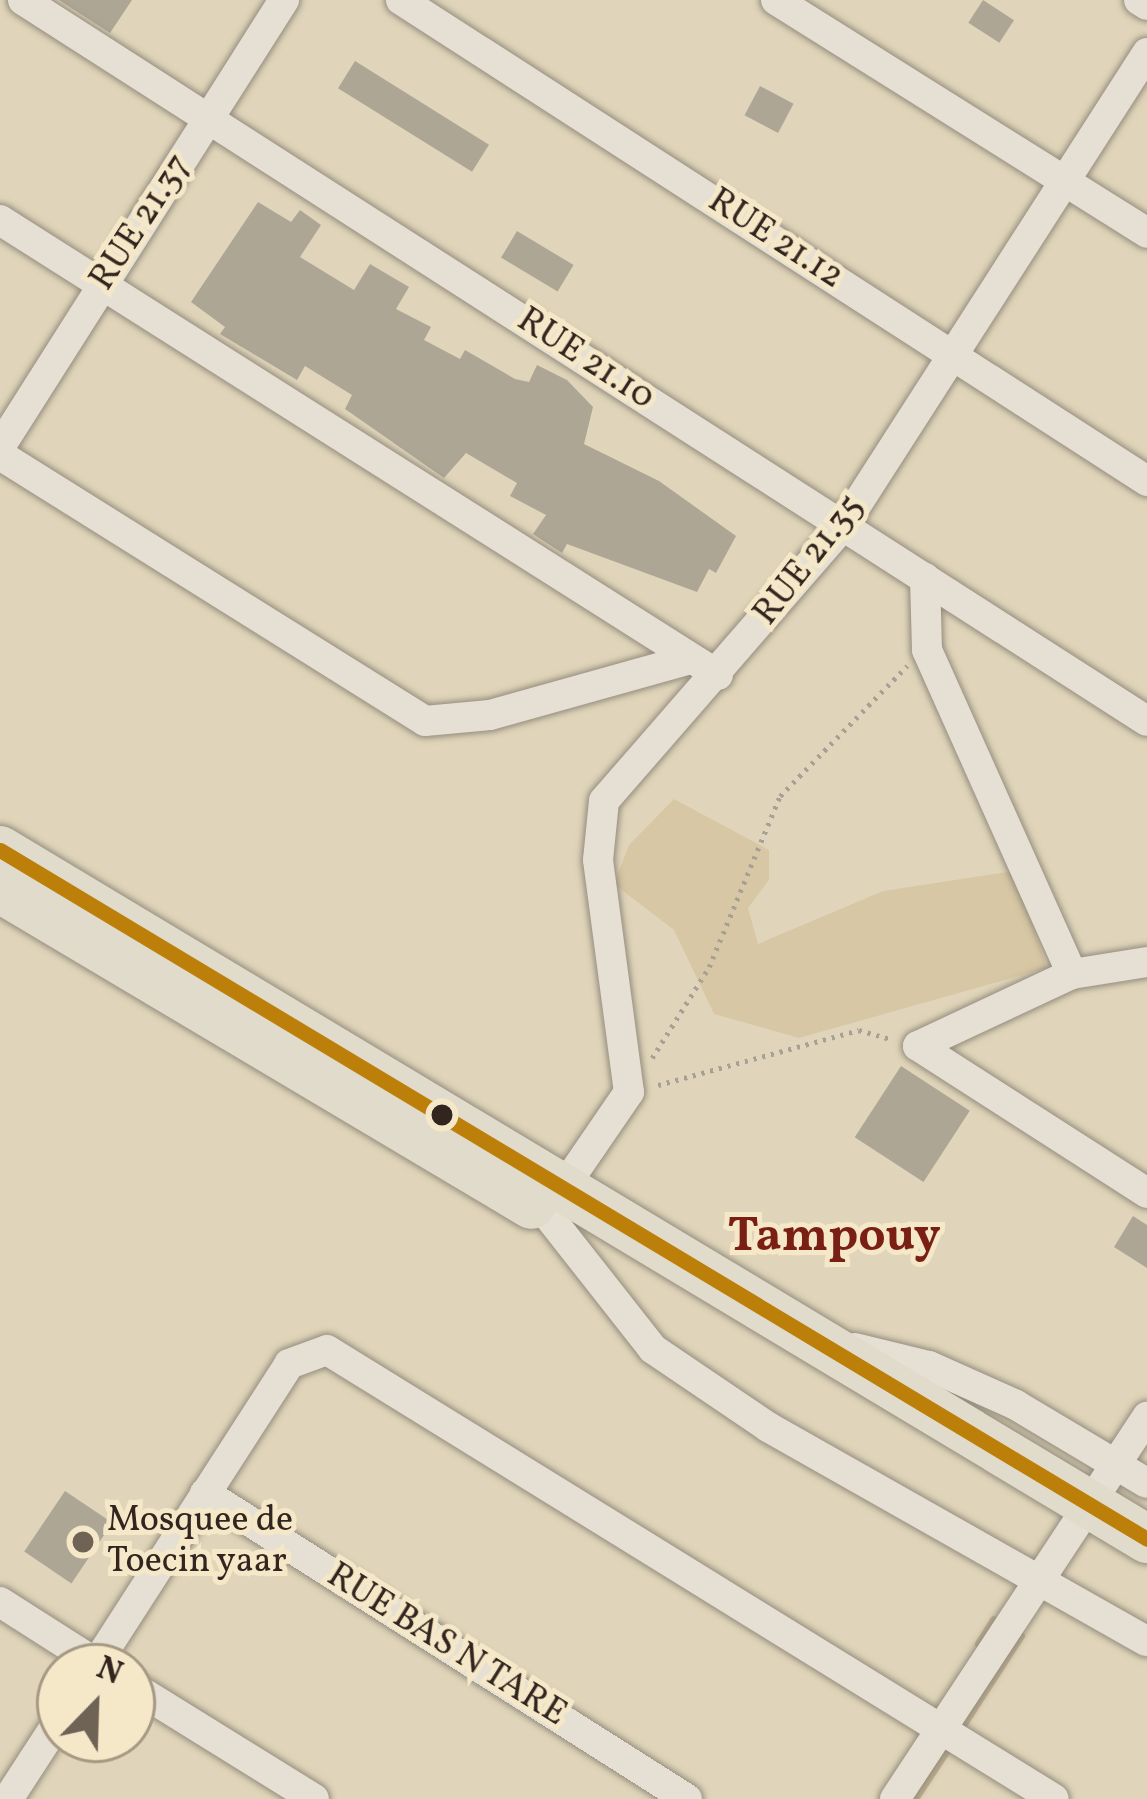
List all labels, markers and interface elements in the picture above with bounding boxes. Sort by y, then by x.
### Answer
street label: RUE 21.37 [82,147,202,299]
street label: RUE 21.12 [699,180,851,300]
street label: RUE 21.10 [508,300,662,420]
street label: RUE 21.35 [746,487,874,635]
unlabelled marker [431,1104,453,1126]
district label: Tampouy [727,1209,941,1267]
place label: Mosquee de Toecin yaar [107,1499,293,1584]
marker: Mosquee de Toecin yaar [70,1529,96,1555]
street label: RUE BAS N TARE [318,1555,574,1737]
north arrow [36,1643,156,1763]
text: N [89,1647,129,1698]

